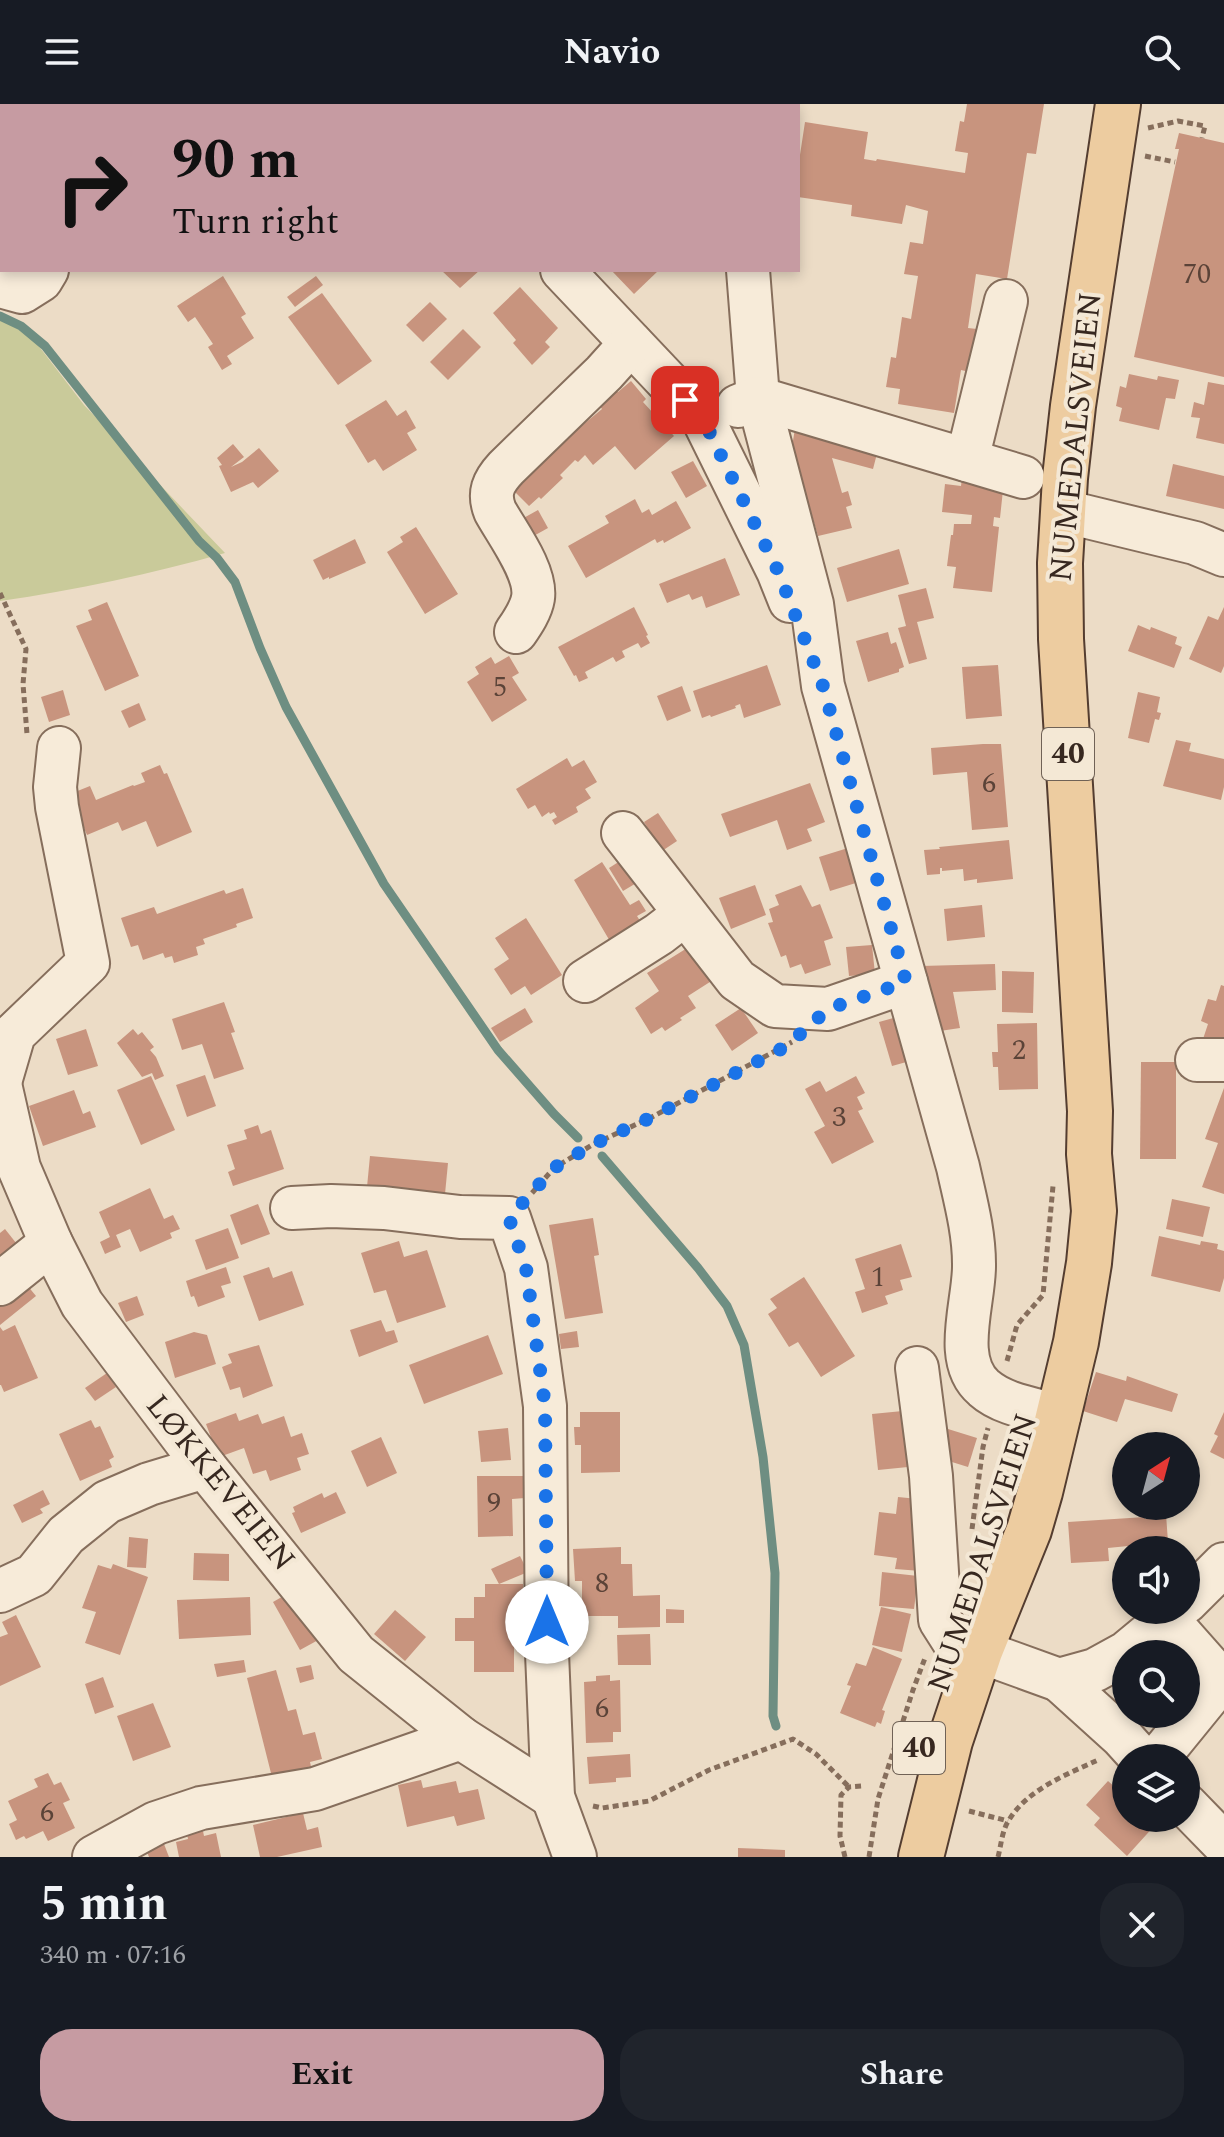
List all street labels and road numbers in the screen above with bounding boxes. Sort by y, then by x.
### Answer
street label: NUMEDALSVEIEN [1036,290,1116,584]
road number: 40 [1042,728,1094,780]
street label: LØKKEVEIEN [133,1384,307,1582]
street label: NUMEDALSVEIEN [915,1407,1051,1699]
road number: 40 [893,1722,945,1774]

